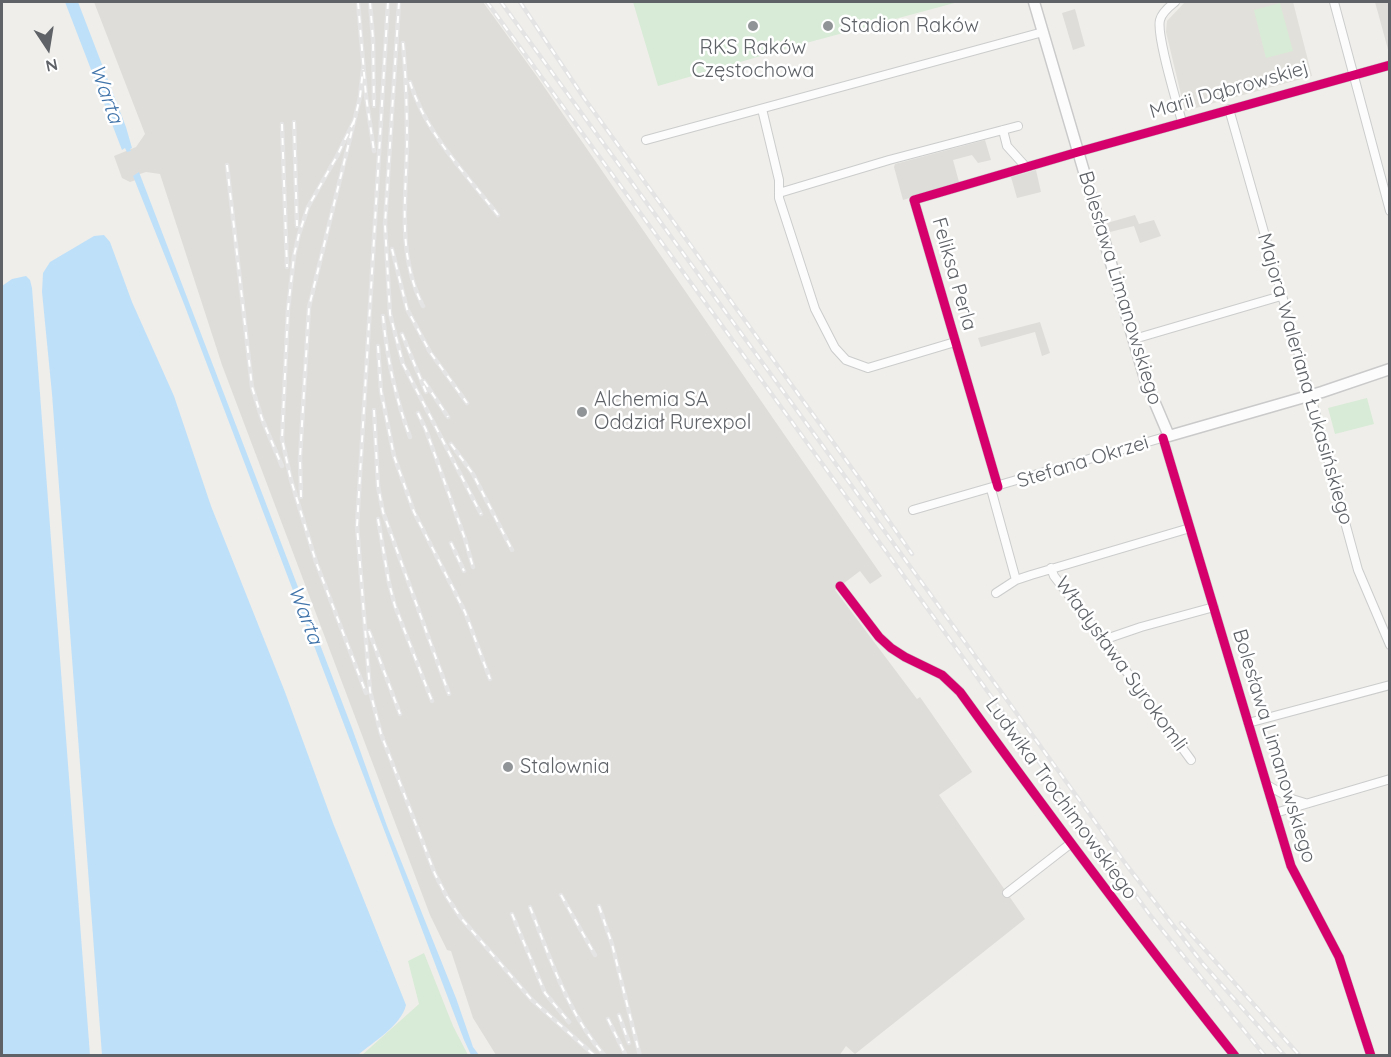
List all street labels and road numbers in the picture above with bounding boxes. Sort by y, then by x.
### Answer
street label: Marii Dąbrowskiej [1147,56,1311,124]
street label: Bolesława Limanowskiego [1073,168,1167,408]
street label: Feliksa Perla [926,215,982,333]
street label: Majora Waleriana Łukasińskiego [1252,231,1358,527]
street label: Stefana Okrzei [1014,431,1152,493]
street label: Władysława Syrokomli [1050,572,1192,756]
street label: Bolesława Limanowskiego [1227,626,1321,866]
street label: Ludwika Trochimowskiego [980,694,1142,904]

